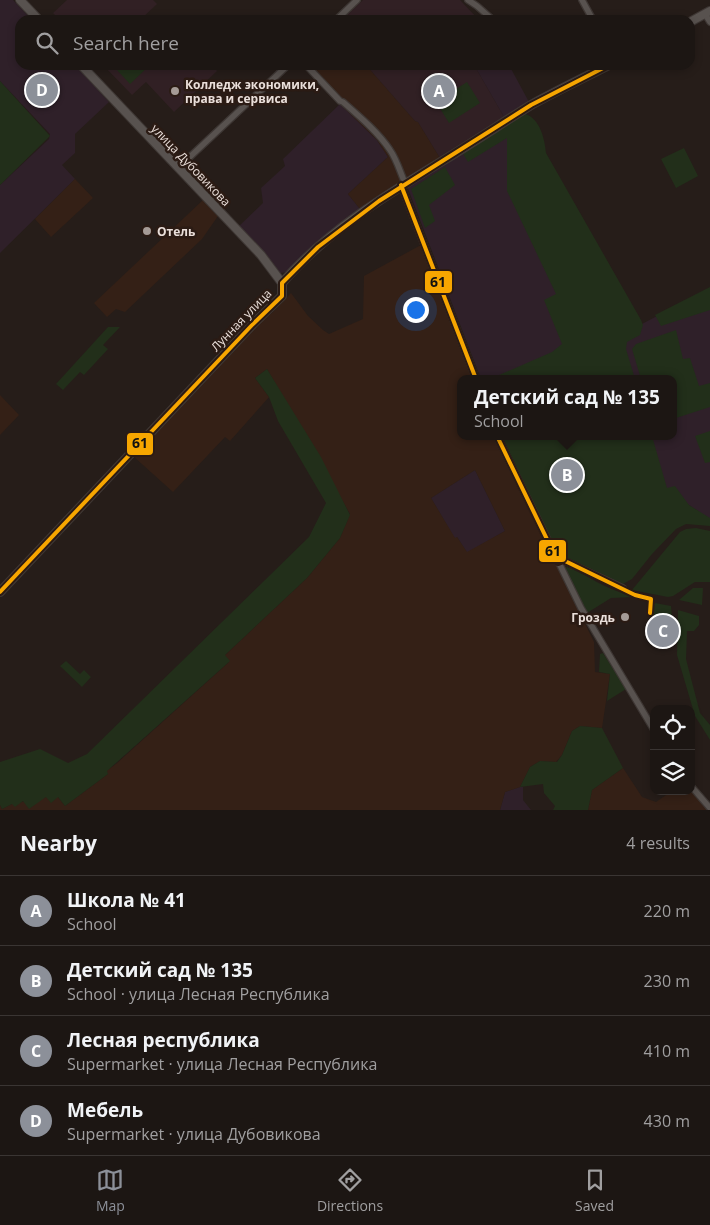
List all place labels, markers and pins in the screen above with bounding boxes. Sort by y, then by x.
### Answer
pin: D [26,71,58,109]
pin: A [423,72,455,110]
place label: Колледж экономики, права и сервиса [185,76,319,107]
marker: Колледж экономики, права и сервиса [169,85,181,97]
place label: Отель [157,223,195,240]
marker: Отель [141,225,153,237]
pin: B [551,456,583,494]
place label: Гроздь [571,609,615,626]
marker: Гроздь [619,611,631,623]
pin: C [647,612,679,650]

